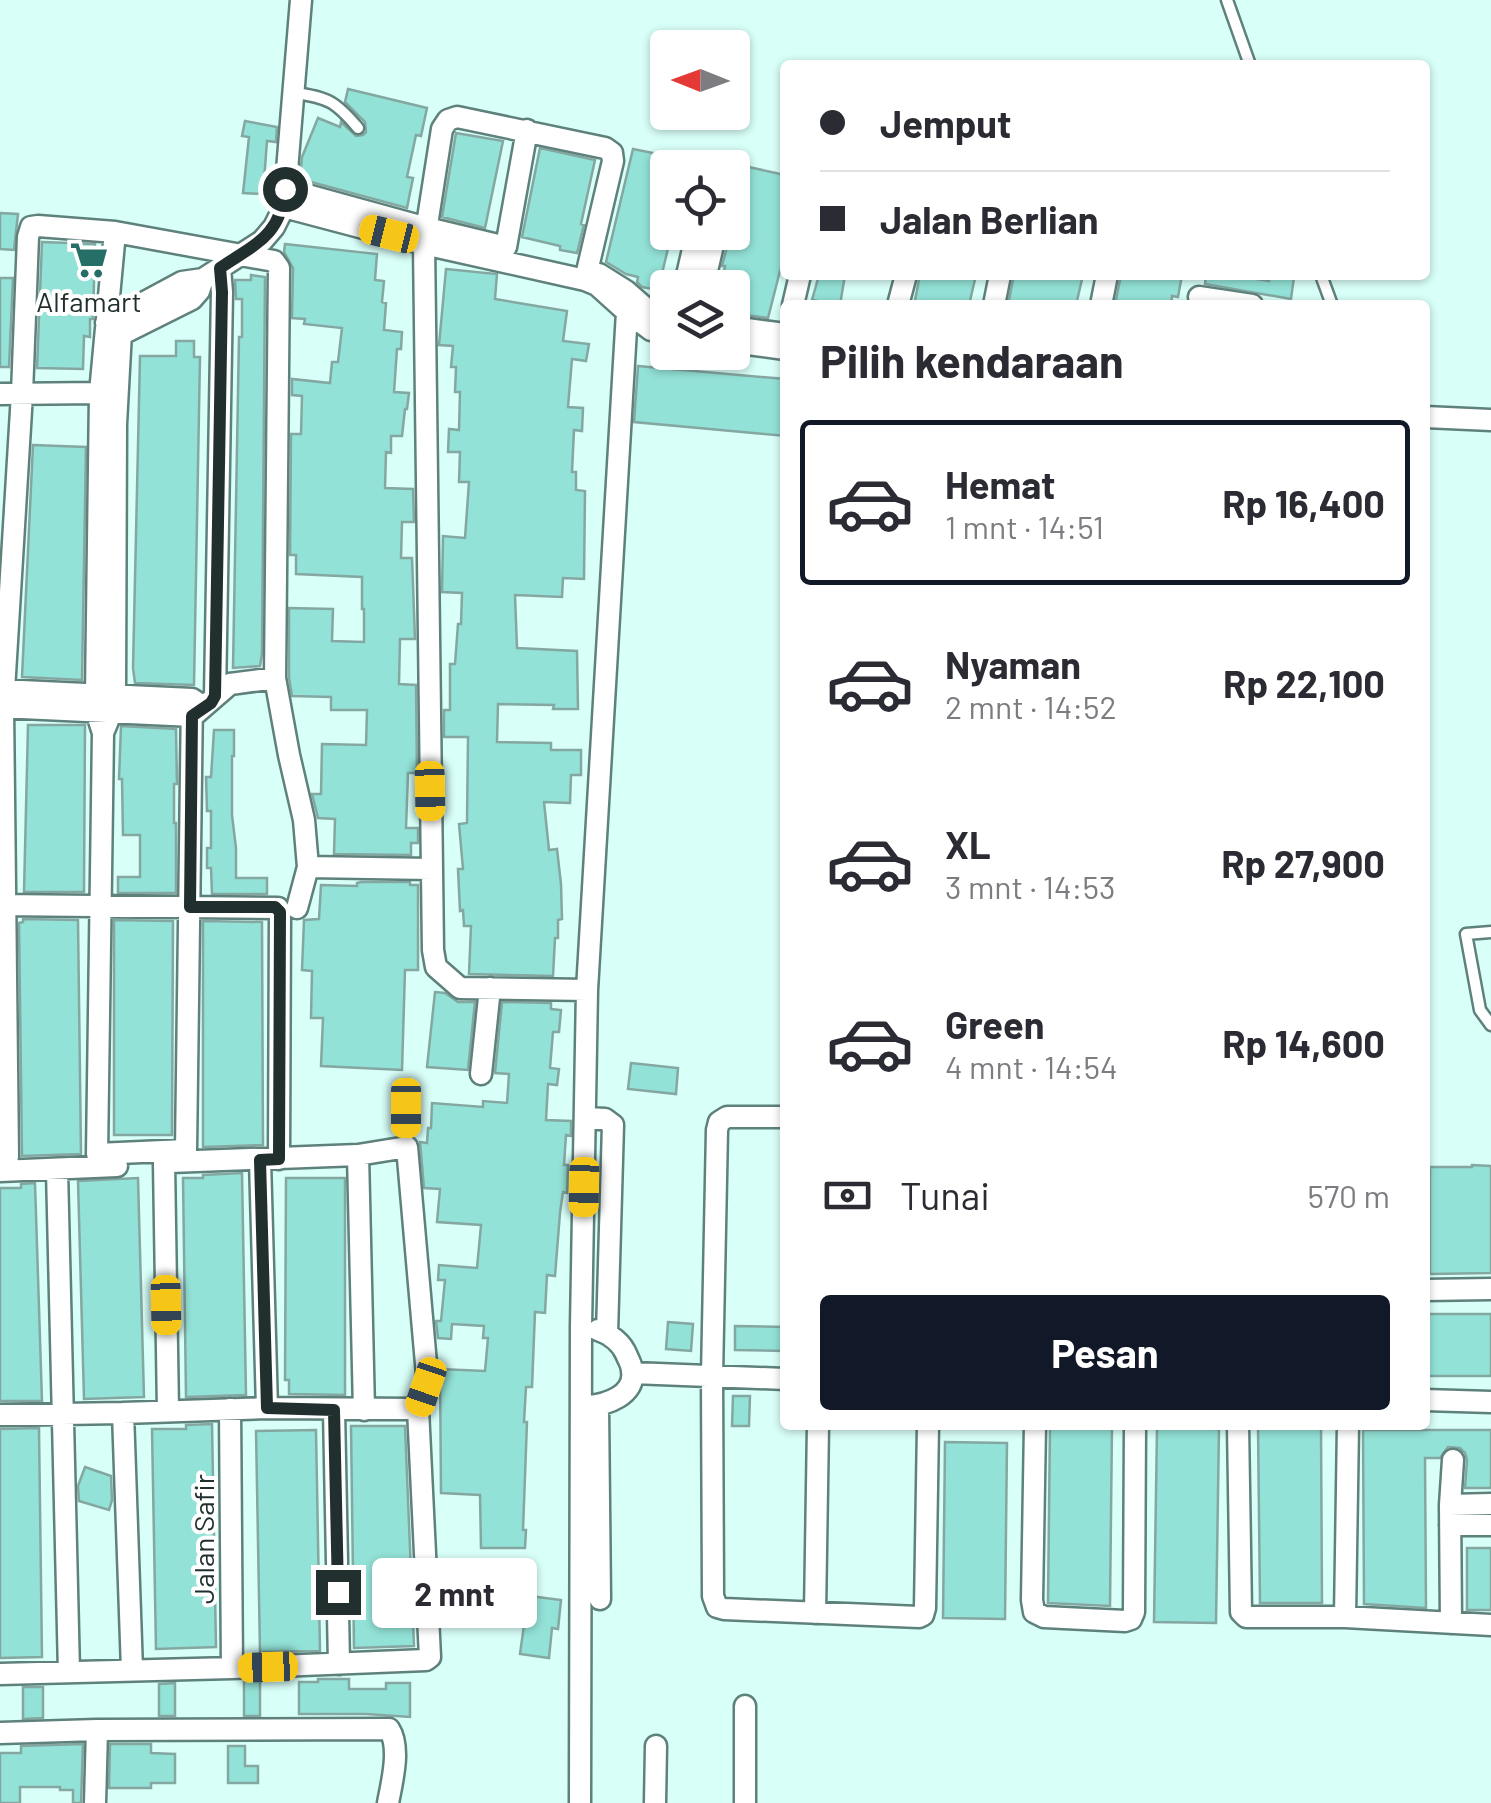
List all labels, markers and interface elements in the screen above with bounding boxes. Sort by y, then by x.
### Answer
north arrow [650,30,750,130]
map controls [650,30,750,370]
text: Jemput [880,100,1011,146]
button: locate [650,150,750,250]
route start [263,167,308,212]
text: Jalan Berlian [880,196,1099,242]
car [356,212,422,256]
supermarket icon: Alfamart [68,239,110,281]
button: layers [650,270,750,370]
place label: Alfamart [36,284,142,318]
text: Pilih kendaraan [820,333,1124,387]
icon: car [825,458,915,548]
text: Hemat [945,461,1055,507]
text: Rp 16,400 [1222,480,1385,526]
text: 1 mnt · 14:51 [945,507,1104,545]
icon: car [825,638,915,728]
text: Nyaman [945,641,1081,687]
text: Rp 22,100 [1223,660,1385,706]
text: 2 mnt · 14:52 [945,687,1117,725]
car [414,761,446,821]
icon: car [825,818,915,908]
text: XL [945,821,991,867]
text: Rp 27,900 [1221,840,1385,886]
text: 3 mnt · 14:53 [945,867,1115,905]
icon: car [825,998,915,1088]
text: Green [945,1001,1045,1047]
text: Rp 14,600 [1222,1020,1385,1066]
text: 4 mnt · 14:54 [945,1047,1118,1085]
car [391,1078,421,1138]
car [568,1157,600,1217]
icon: cash [820,1168,875,1223]
text: Tunai [900,1172,990,1218]
text: 570 m [1307,1176,1390,1214]
car [150,1275,182,1335]
button: Pesan [820,1295,1390,1410]
car [402,1354,450,1420]
street label: Jalan Safir [186,1474,220,1604]
callout: 2 mnt [373,1557,538,1627]
route end [316,1570,361,1615]
text: 2 mnt [414,1574,495,1612]
car [237,1651,299,1683]

